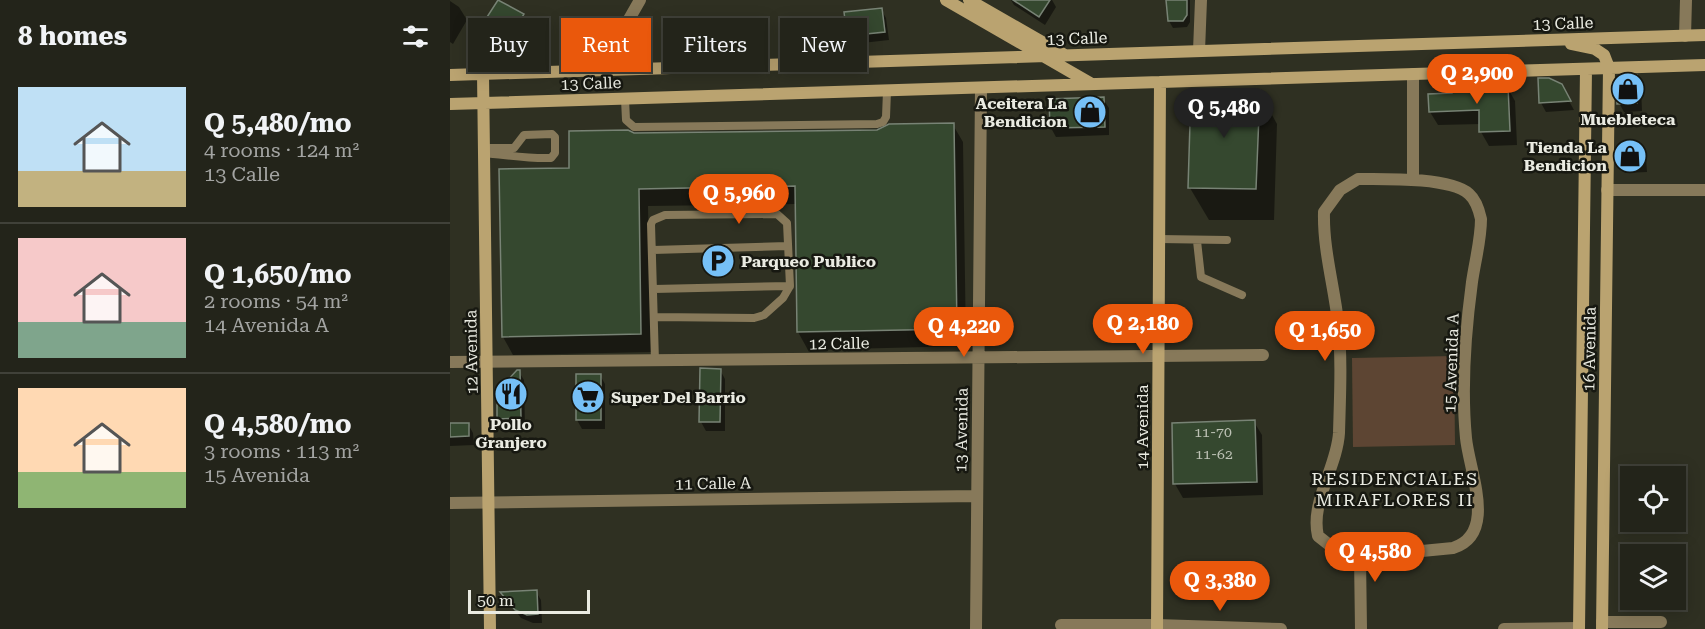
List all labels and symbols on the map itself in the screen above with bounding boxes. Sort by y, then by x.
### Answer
street label: 13 Calle [1532,13,1594,34]
street label: 13 Calle [1046,28,1108,49]
pin: Q 2,900 [1422,54,1532,105]
shop icon: Muebleteca [1610,71,1646,107]
street label: 13 Calle [560,73,622,94]
pin: Q 5,480 [1169,88,1279,139]
place label: Aceitera La Bendicion [976,94,1068,131]
shop icon: Aceitera La Bendicion [1072,94,1108,130]
place label: Muebleteca [1581,110,1676,129]
place label: Tienda La Bendicion [1524,138,1608,175]
shop icon: Tienda La Bendicion [1612,138,1648,174]
pin: Q 5,960 [684,174,794,225]
parking icon: Parqueo Publico [700,243,736,279]
place label: Parqueo Publico [741,252,876,271]
pin: Q 2,180 [1088,304,1198,355]
street label: 16 Avenida [1579,306,1600,392]
pin: Q 4,220 [909,307,1019,358]
street label: 12 Avenida [461,309,482,395]
pin: Q 1,650 [1270,311,1380,362]
street label: 15 Avenida A [1440,312,1463,413]
street label: 12 Calle [808,333,870,354]
restaurant icon: Pollo Granjero [493,376,529,412]
supermarket icon: Super Del Barrio [570,379,606,415]
street label: 14 Avenida [1133,384,1152,469]
street label: 13 Avenida [951,387,972,473]
place label: Super Del Barrio [611,388,746,407]
place label: Pollo Granjero [475,415,547,452]
house number: 11-70 [1194,424,1232,440]
house number: 11-62 [1195,446,1233,462]
district label: RESIDENCIALES MIRAFLORES II [1311,468,1479,510]
street label: 11 Calle A [675,473,752,494]
pin: Q 4,580 [1320,532,1430,583]
pin: Q 3,380 [1165,561,1275,612]
scale bar [468,587,590,614]

